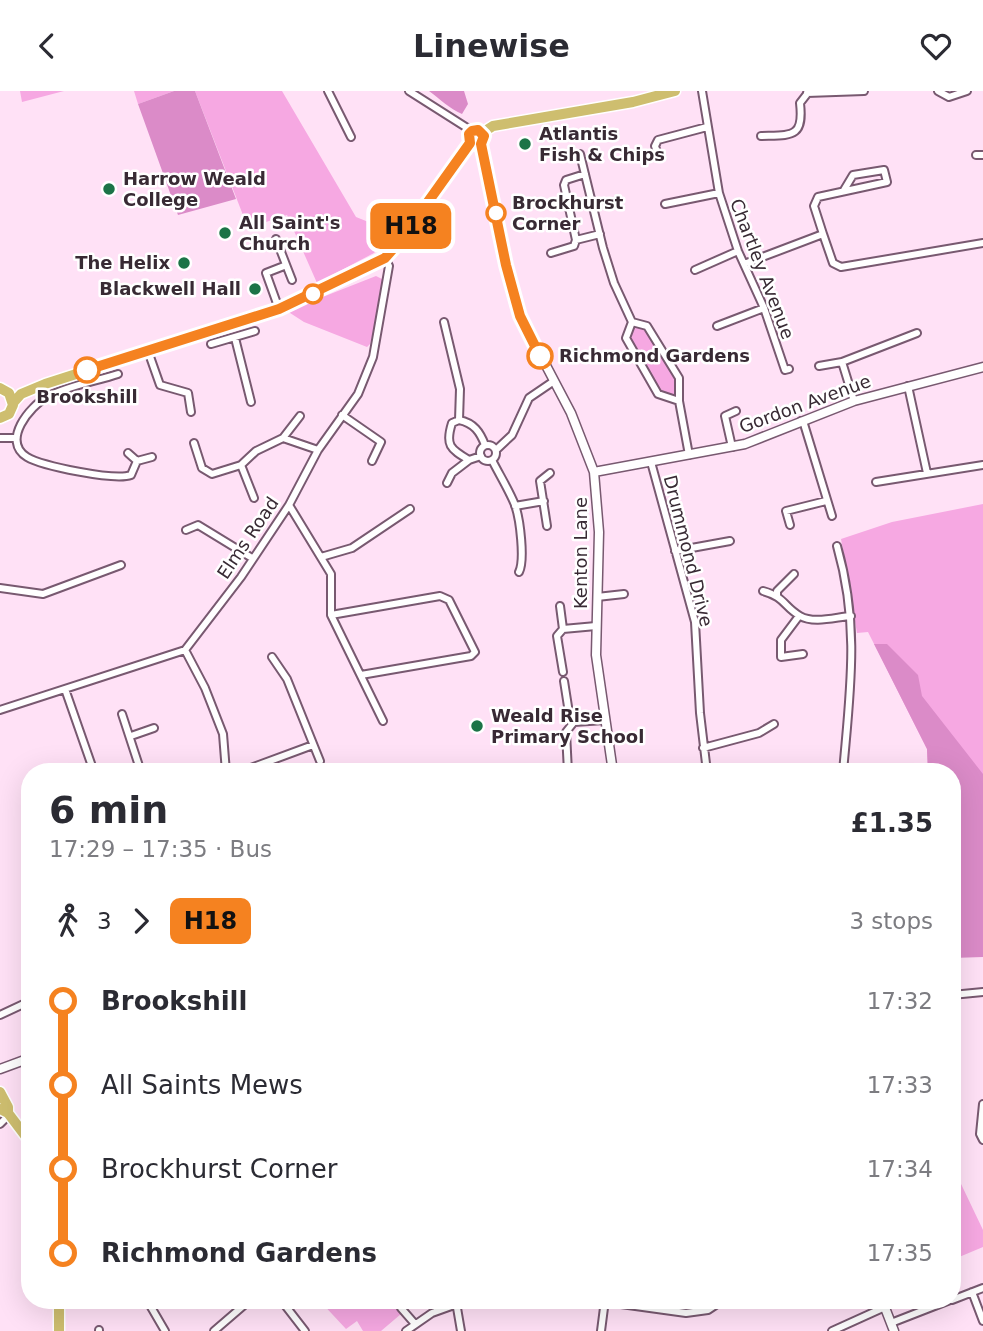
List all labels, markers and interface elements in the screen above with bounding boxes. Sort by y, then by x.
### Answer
icon: back [28,27,66,65]
text: Linewise [413,27,570,65]
icon: heart [917,27,955,65]
place label: Atlantis Fish & Chips [539,123,665,165]
marker: Atlantis Fish & Chips [517,136,533,152]
place label: Harrow Weald College [123,168,266,210]
marker: Harrow Weald College [101,181,117,197]
place label: Brockhurst Corner [512,192,624,234]
street label: Chartley Avenue [726,196,799,342]
line badge: H18 [371,203,451,249]
marker: Brockhurst Corner [486,203,506,223]
place label: All Saint's Church [239,212,340,254]
text: H18 [384,212,438,240]
marker: All Saint's Church [217,225,233,241]
place label: The Helix [75,252,170,273]
marker: The Helix [176,255,192,271]
place label: Blackwell Hall [99,278,241,299]
marker: Blackwell Hall [247,281,263,297]
unlabelled marker [303,284,323,304]
marker: Richmond Gardens [527,343,553,369]
place label: Richmond Gardens [559,345,750,366]
marker: Brookshill [74,357,100,383]
street label: Gordon Avenue [736,370,873,437]
place label: Brookshill [36,386,138,407]
street label: Drummond Drive [660,473,717,629]
street label: Elms Road [213,493,283,583]
street label: Kenton Lane [570,497,591,609]
place label: Weald Rise Primary School [491,705,644,747]
marker: Weald Rise Primary School [469,718,485,734]
text: 6 min [49,788,168,832]
text: £1.35 [851,808,933,838]
text: 17:29 – 17:35 · Bus [49,836,272,862]
icon: walk [49,902,87,940]
icon: forward [122,902,160,940]
text: H18 [184,907,237,935]
text: 3 [97,908,112,934]
text: 3 stops [849,908,933,934]
text: Brookshill [101,986,247,1016]
text: 17:32 [867,988,933,1014]
text: All Saints Mews [101,1070,303,1100]
text: 17:33 [867,1072,933,1098]
text: Brockhurst Corner [101,1154,337,1184]
text: 17:34 [867,1156,933,1182]
text: Richmond Gardens [101,1238,377,1268]
text: 17:35 [867,1240,933,1266]

